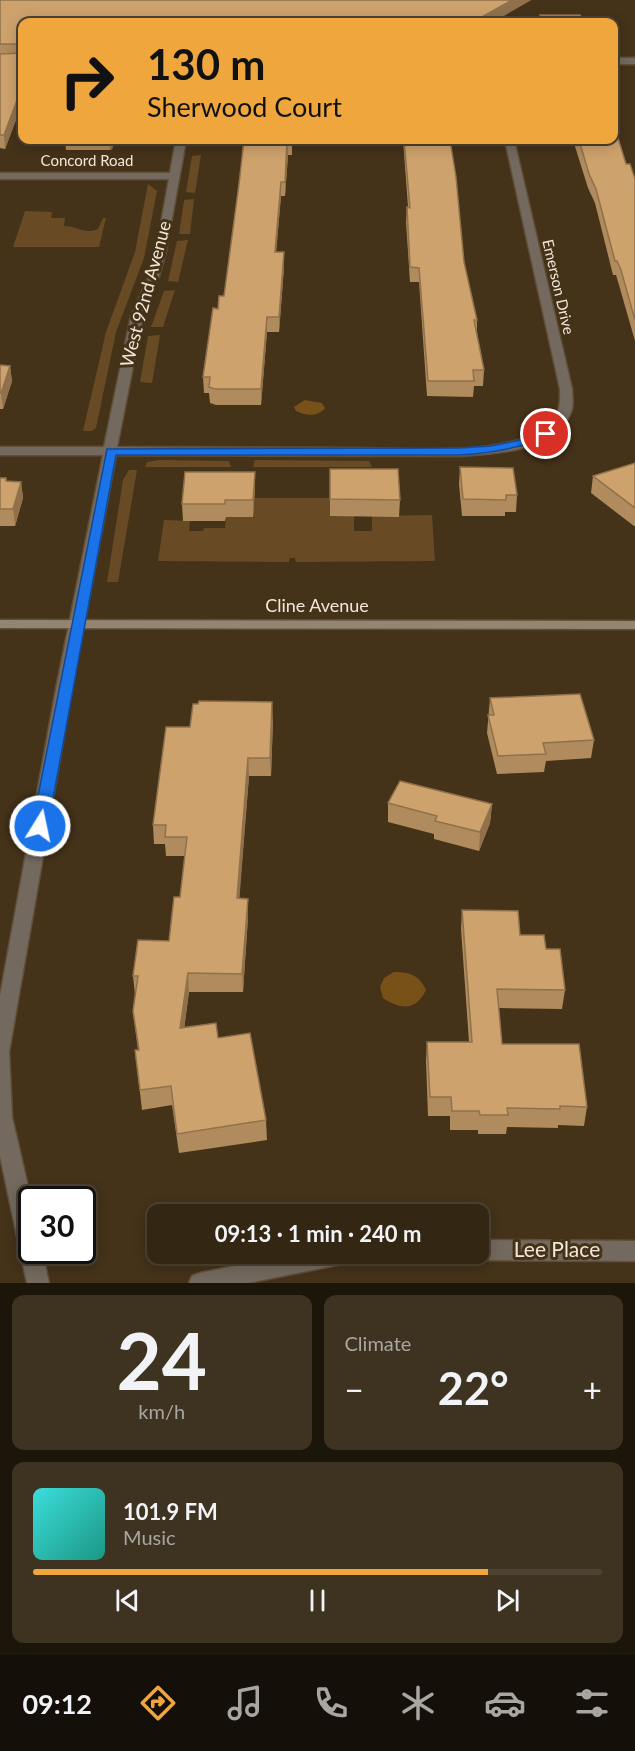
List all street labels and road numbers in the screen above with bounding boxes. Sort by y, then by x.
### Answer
street label: Concord Road [41,151,133,169]
street label: West 92nd Avenue [115,218,175,369]
street label: Emerson Drive [539,237,579,336]
street label: Cline Avenue [265,594,369,616]
street label: Lee Place [514,1236,600,1261]

